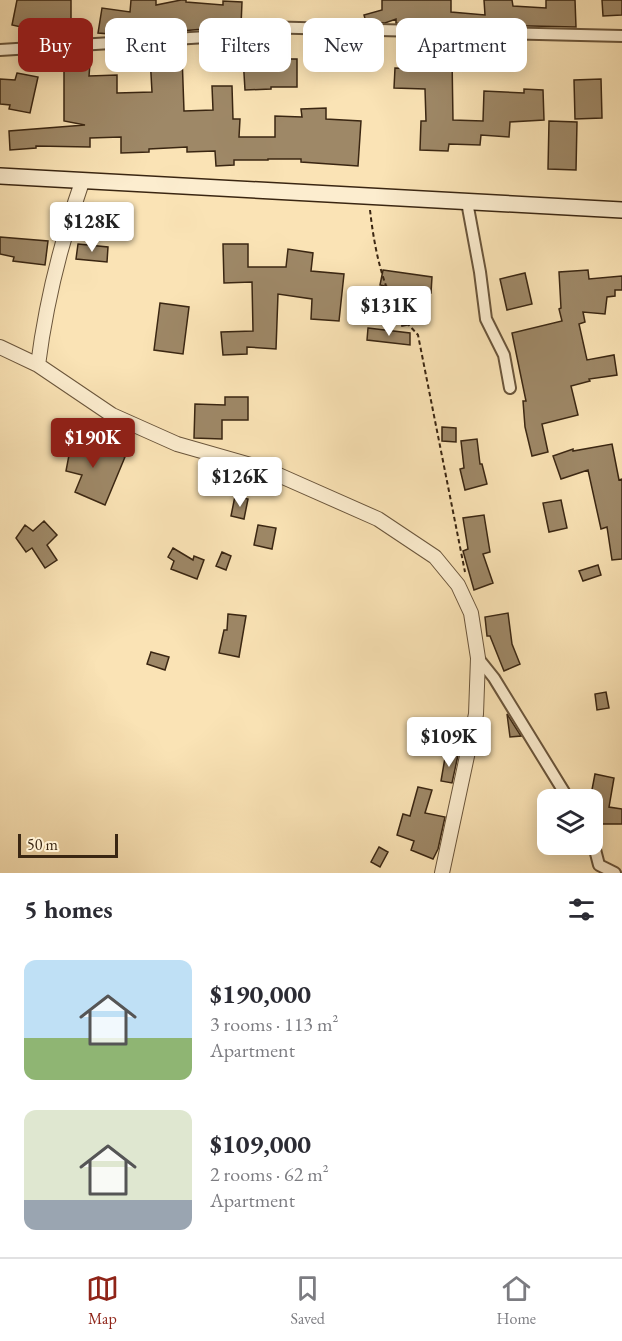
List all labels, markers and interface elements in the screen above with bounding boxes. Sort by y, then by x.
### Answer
chip: Buy [18,18,93,72]
chip: Rent [105,18,187,72]
chip: Filters [199,18,291,72]
chip: New [303,18,384,72]
chip: Apartment [396,18,527,72]
pin: $128K [50,202,134,253]
text: $128K [64,208,120,234]
pin: $131K [347,286,431,337]
text: $131K [361,292,417,318]
pin: $190K [51,418,135,469]
text: $190K [65,424,121,450]
pin: $126K [198,457,282,508]
text: $126K [212,463,268,489]
pin: $109K [407,717,491,768]
text: $109K [421,723,477,749]
map controls [537,789,603,855]
button: layers [537,789,603,855]
scale bar [18,831,118,858]
text: 50 m [27,834,58,855]
text: 5 homes [24,892,113,926]
icon: filters [565,893,598,926]
text: $190,000 [210,977,311,1011]
icon: home [72,984,144,1056]
text: 3 rooms · 113 m² [210,1011,338,1037]
text: Apartment [210,1037,295,1063]
text: $109,000 [210,1127,311,1161]
icon: home [72,1134,144,1206]
text: 2 rooms · 62 m² [210,1161,329,1187]
text: Apartment [210,1187,295,1213]
tab: Map [86,1272,119,1329]
tab: Saved [291,1272,325,1329]
tab: Home [497,1272,536,1329]

